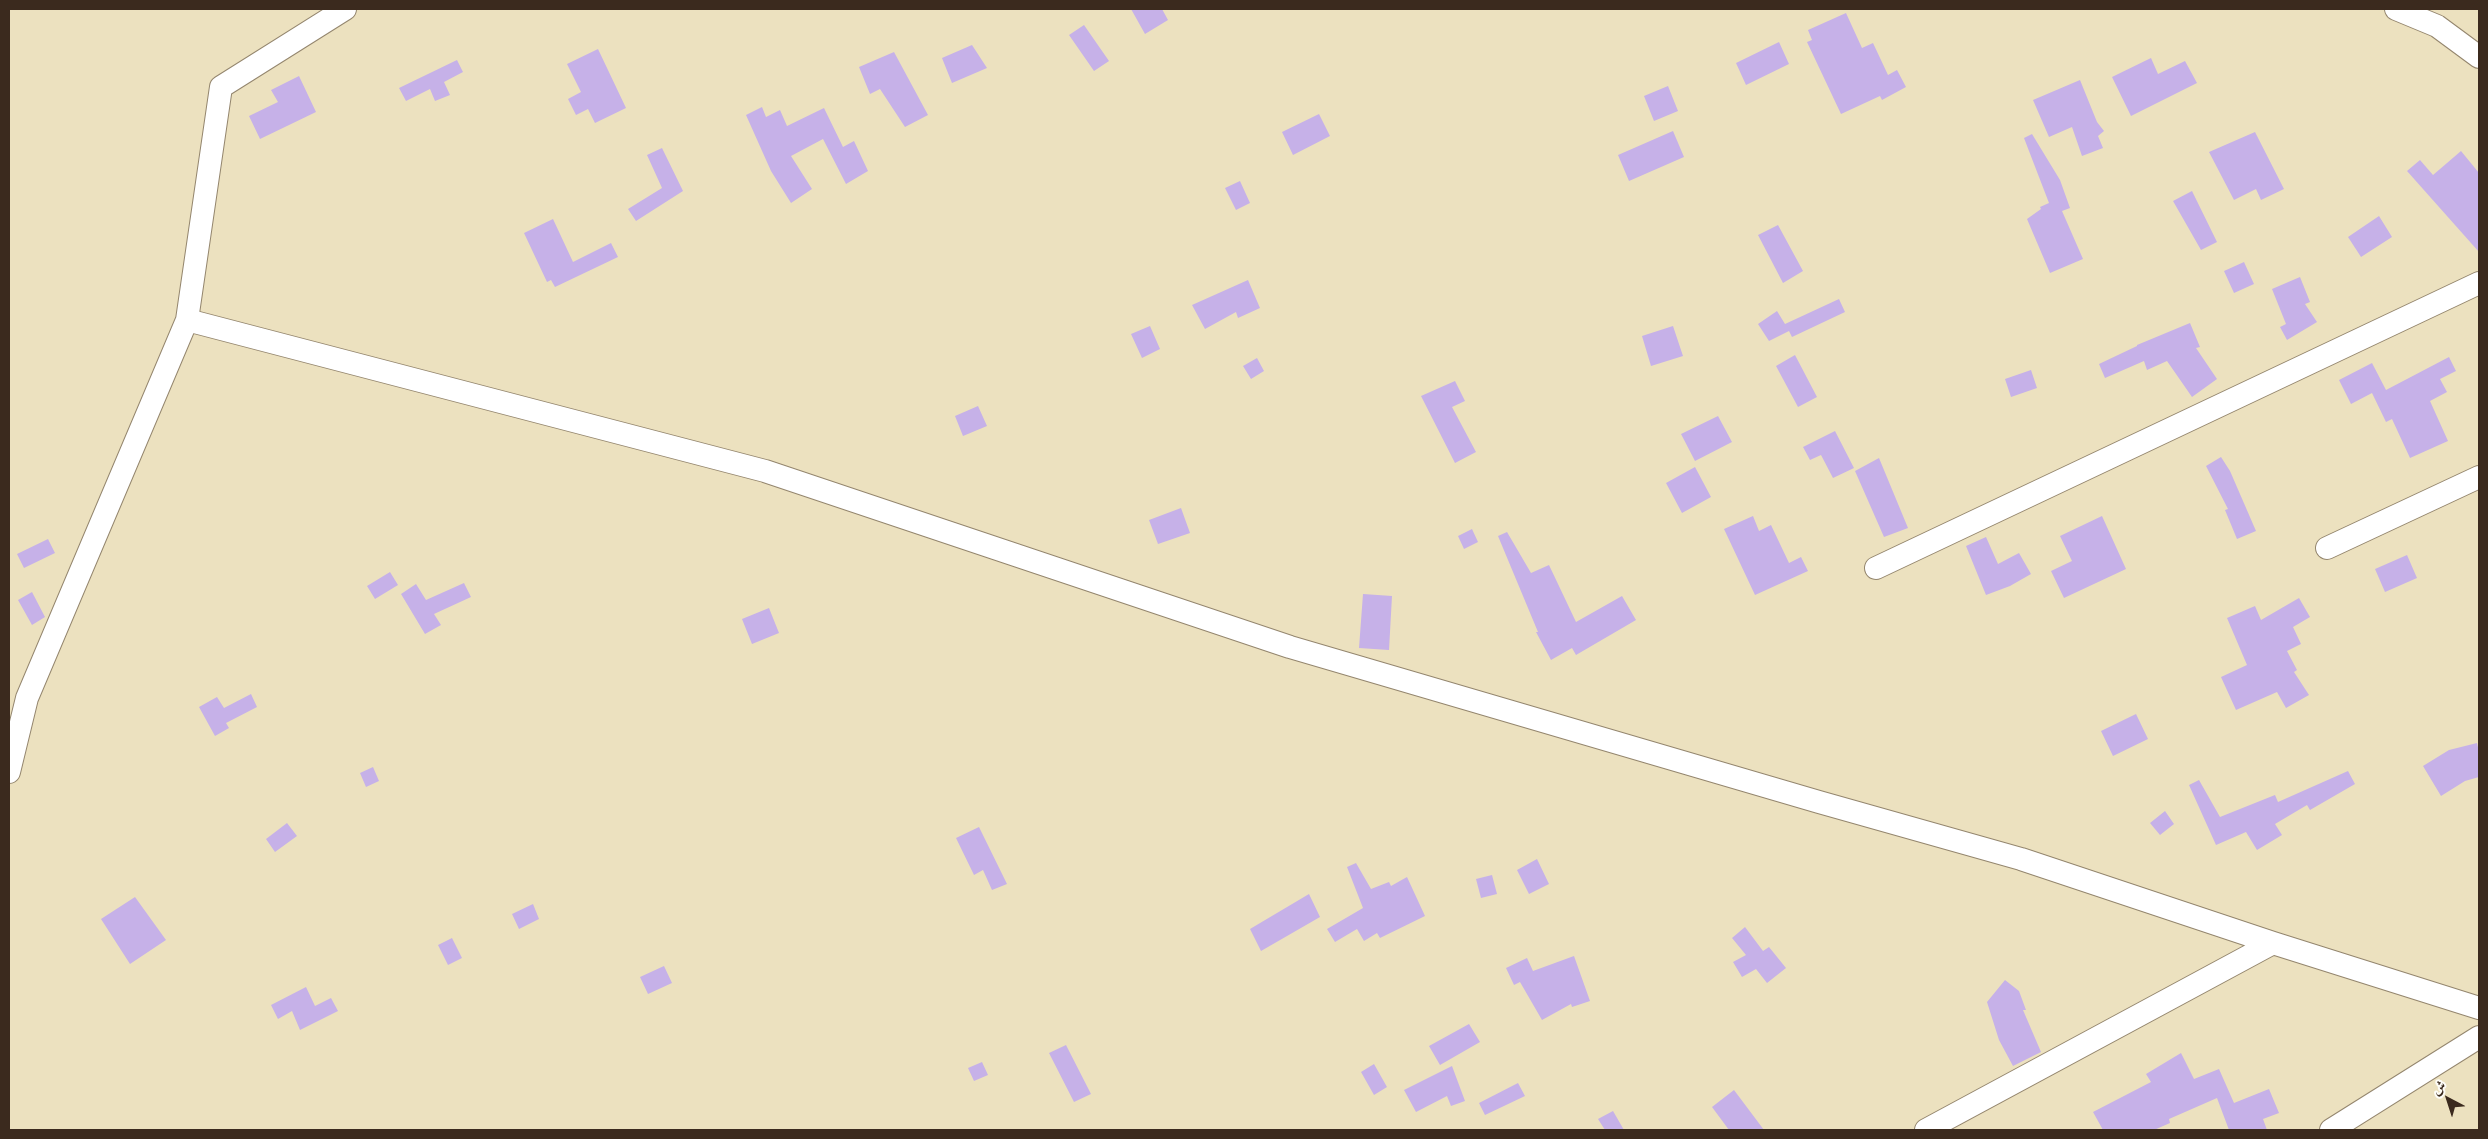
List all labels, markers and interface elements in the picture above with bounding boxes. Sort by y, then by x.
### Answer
north arrow [2423,1074,2473,1124]
text: ش [2427,1076,2449,1099]

